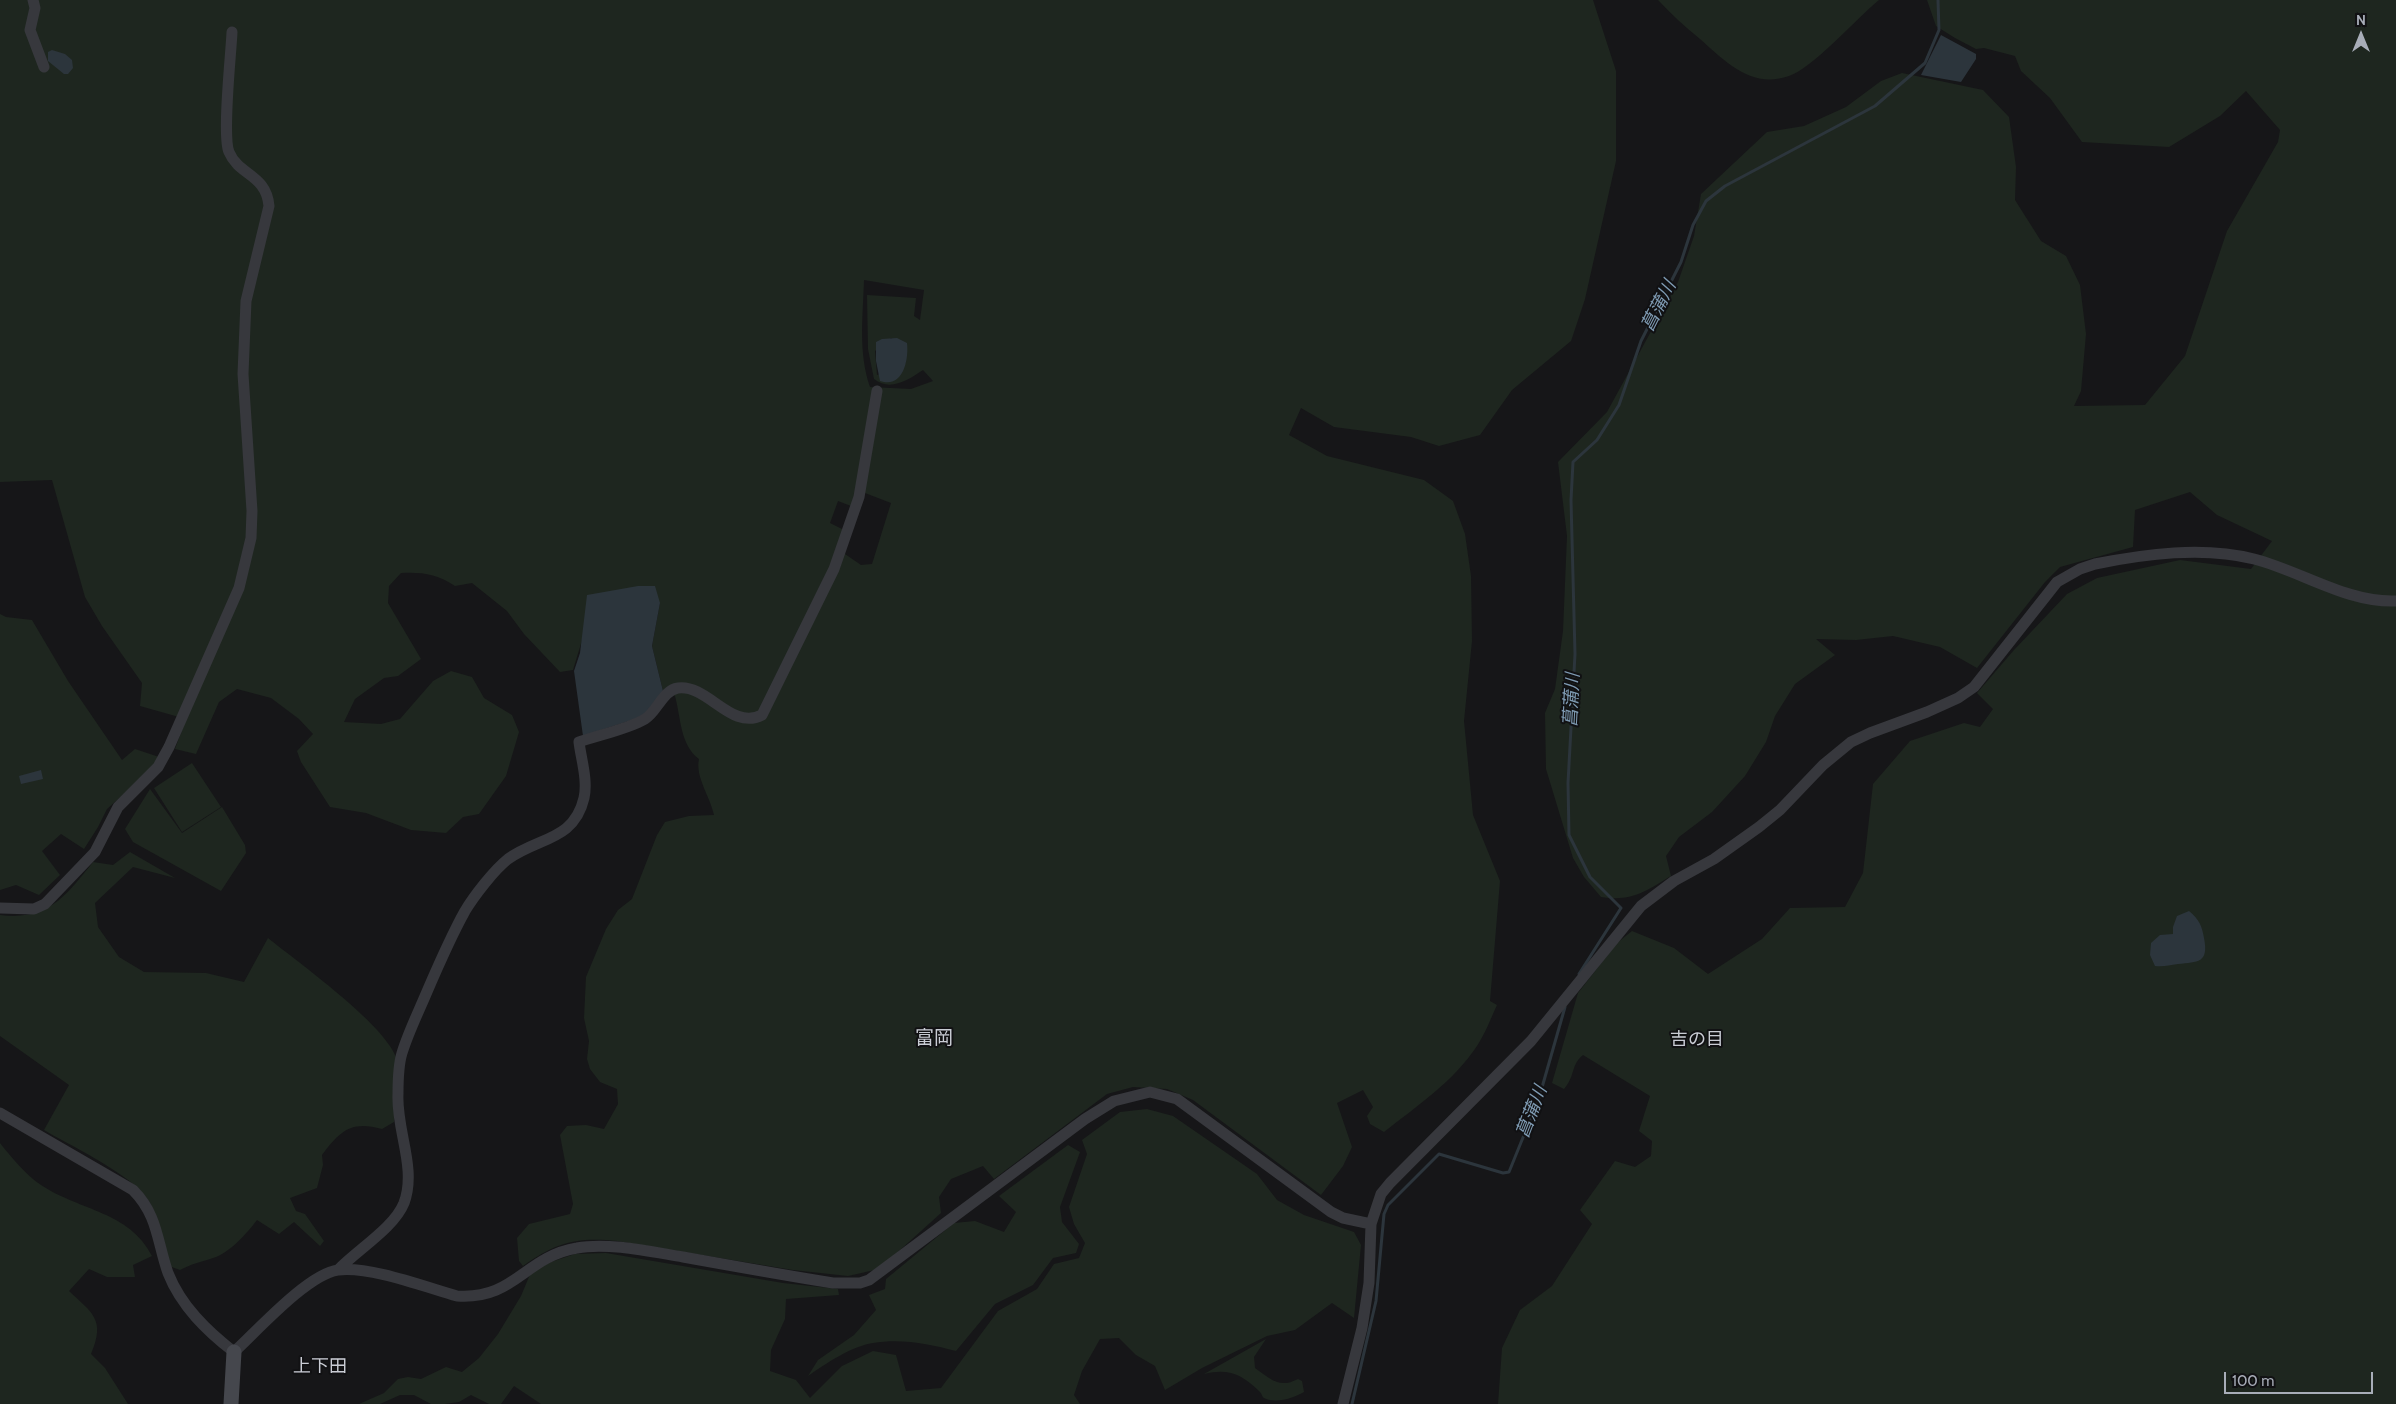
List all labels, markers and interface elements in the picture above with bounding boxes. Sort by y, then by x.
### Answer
north arrow [2336,10,2386,60]
text: N [2356,11,2366,29]
water label: 菖蒲川 [1637,277,1681,335]
water label: 菖蒲川 [1560,672,1584,728]
district label: 富岡 [915,1027,953,1049]
district label: 吉の目 [1670,1029,1724,1051]
water label: 菖蒲川 [1512,1083,1552,1141]
district label: 上下田 [293,1356,347,1378]
scale bar [2226,1362,2375,1394]
text: 100 m [2232,1372,2274,1390]

